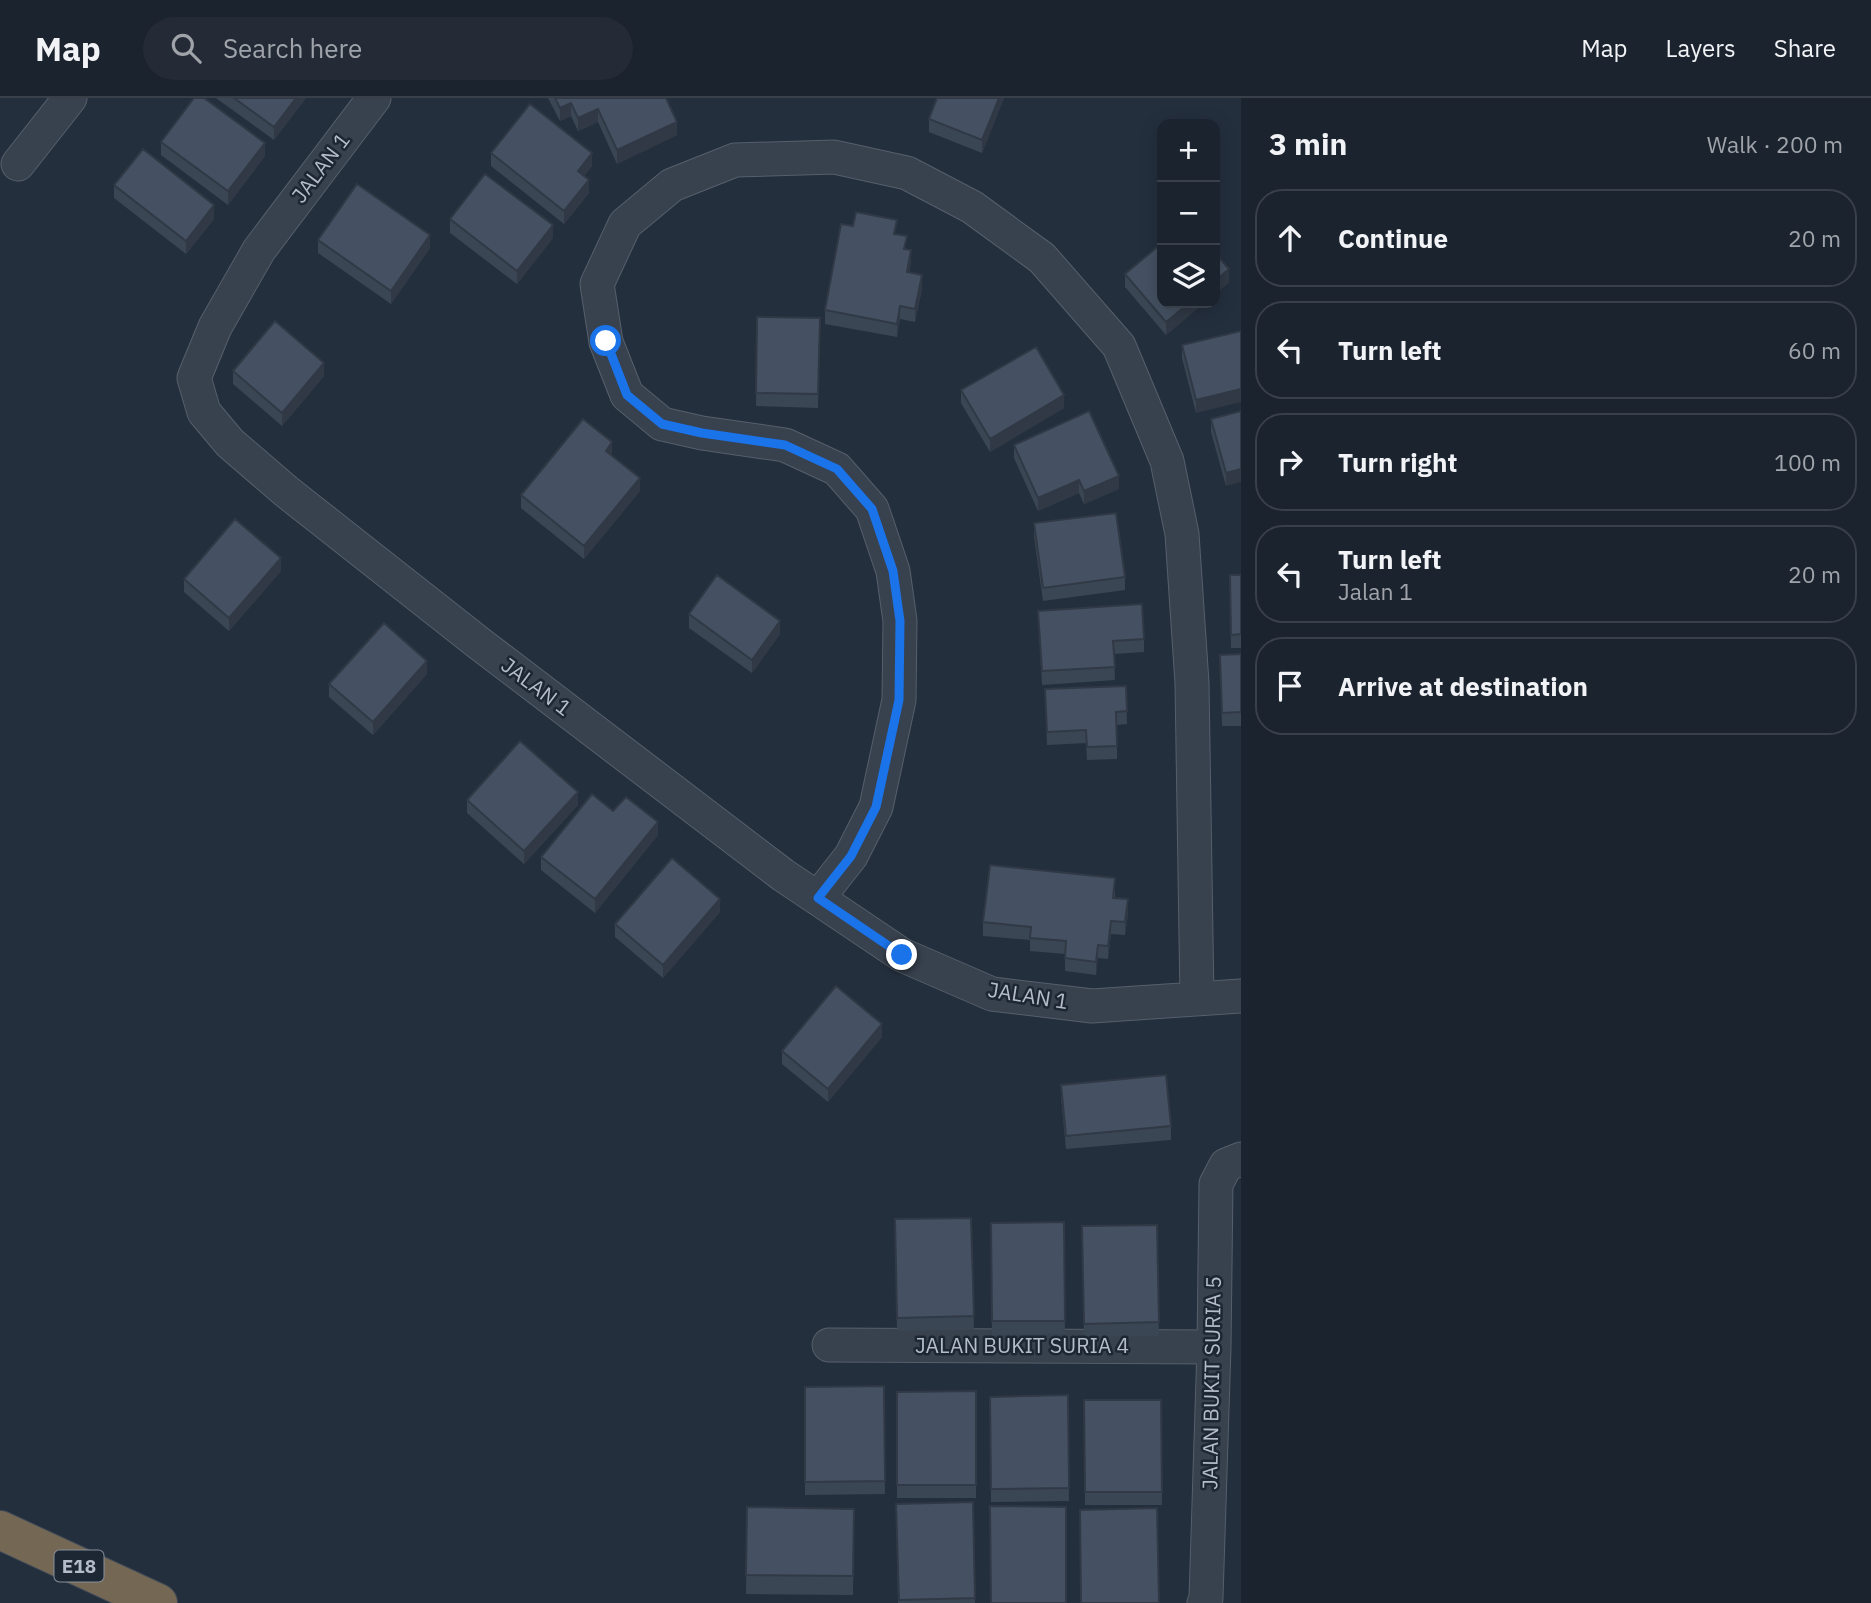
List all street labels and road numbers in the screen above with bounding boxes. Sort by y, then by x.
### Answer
street label: JALAN 1 [285,127,356,208]
street label: JALAN 1 [496,651,577,722]
street label: JALAN 1 [986,975,1070,1015]
street label: JALAN BUKIT SURIA 5 [1195,1276,1227,1490]
street label: JALAN BUKIT SURIA 4 [915,1331,1129,1359]
road number: E18 [55,1550,104,1582]

